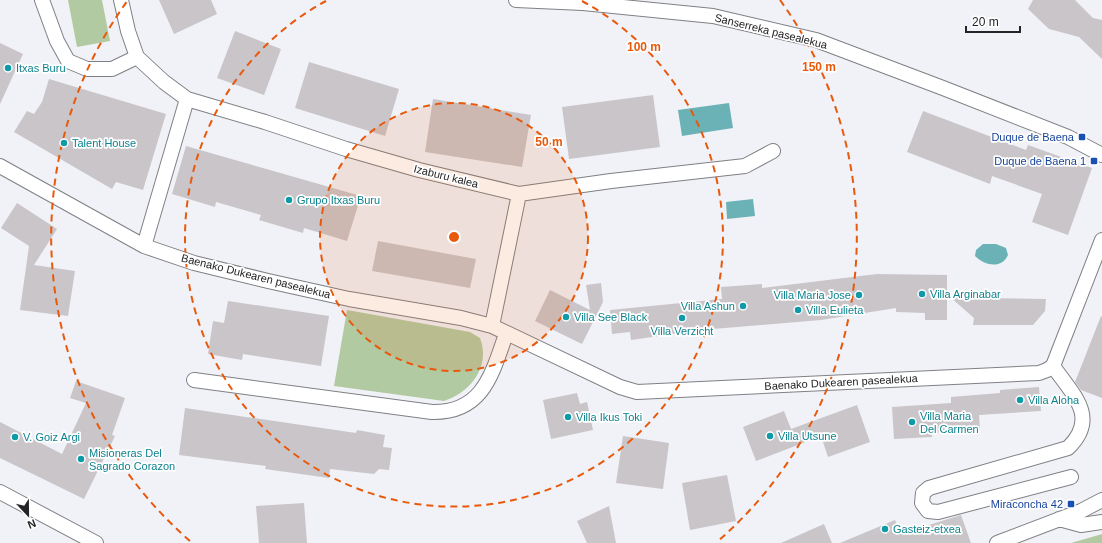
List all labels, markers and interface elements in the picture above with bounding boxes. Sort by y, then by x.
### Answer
scale bar [966,8,1020,34]
street label: Sanserreka pasealekua [713,11,829,51]
text: 20 m [972,15,999,29]
text: 100 m [627,40,661,54]
text: 150 m [802,60,836,74]
place label: Itxas Buru [16,62,66,74]
marker: Itxas Buru [3,63,13,73]
place label: Duque de Baena [991,131,1075,143]
marker: Duque de Baena [1077,132,1087,142]
text: 50 m [535,135,563,149]
place label: Talent House [72,137,136,149]
marker: Talent House [59,138,69,148]
place label: Duque de Baena 1 [994,155,1086,167]
marker: Duque de Baena 1 [1089,156,1099,166]
street label: Izaburu kalea [413,162,480,190]
place label: Grupo Itxas Buru [297,194,380,206]
marker: Grupo Itxas Buru [284,195,294,205]
centre of rings [447,230,461,244]
street label: Baenako Dukearen pasealekua [180,252,333,301]
place label: Villa Arginabar [930,288,1001,300]
place label: Villa Maria Jose [774,289,851,301]
marker: Villa Arginabar [917,289,927,299]
marker: Villa Maria Jose [854,290,864,300]
place label: Villa Ashun [681,300,735,312]
marker: Villa Ashun [738,301,748,311]
place label: Villa Eulieta [806,304,864,316]
marker: Villa Eulieta [793,305,803,315]
place label: Villa See Black [574,311,648,323]
marker: Villa See Black [561,312,571,322]
marker: Villa Verzicht [677,313,687,323]
place label: Villa Verzicht [651,325,713,337]
street label: Baenako Dukearen pasealekua [764,372,919,392]
place label: Villa Aloha [1028,394,1080,406]
marker: Villa Aloha [1015,395,1025,405]
place label: Villa Maria Del Carmen [920,410,979,435]
place label: Villa Ikus Toki [576,411,642,423]
marker: Villa Ikus Toki [563,412,573,422]
marker: Villa Maria Del Carmen [907,417,917,427]
place label: Villa Utsune [778,430,837,442]
place label: V. Goiz Argi [23,431,80,443]
marker: Villa Utsune [765,431,775,441]
marker: V. Goiz Argi [10,432,20,442]
place label: Misioneras Del Sagrado Corazon [89,447,175,472]
marker: Misioneras Del Sagrado Corazon [76,454,86,464]
north arrow [8,495,48,535]
place label: Miraconcha 42 [991,498,1063,510]
marker: Miraconcha 42 [1066,499,1076,509]
text: N [26,517,38,531]
place label: Gasteiz-etxea [893,523,962,535]
marker: Gasteiz-etxea [880,524,890,534]

